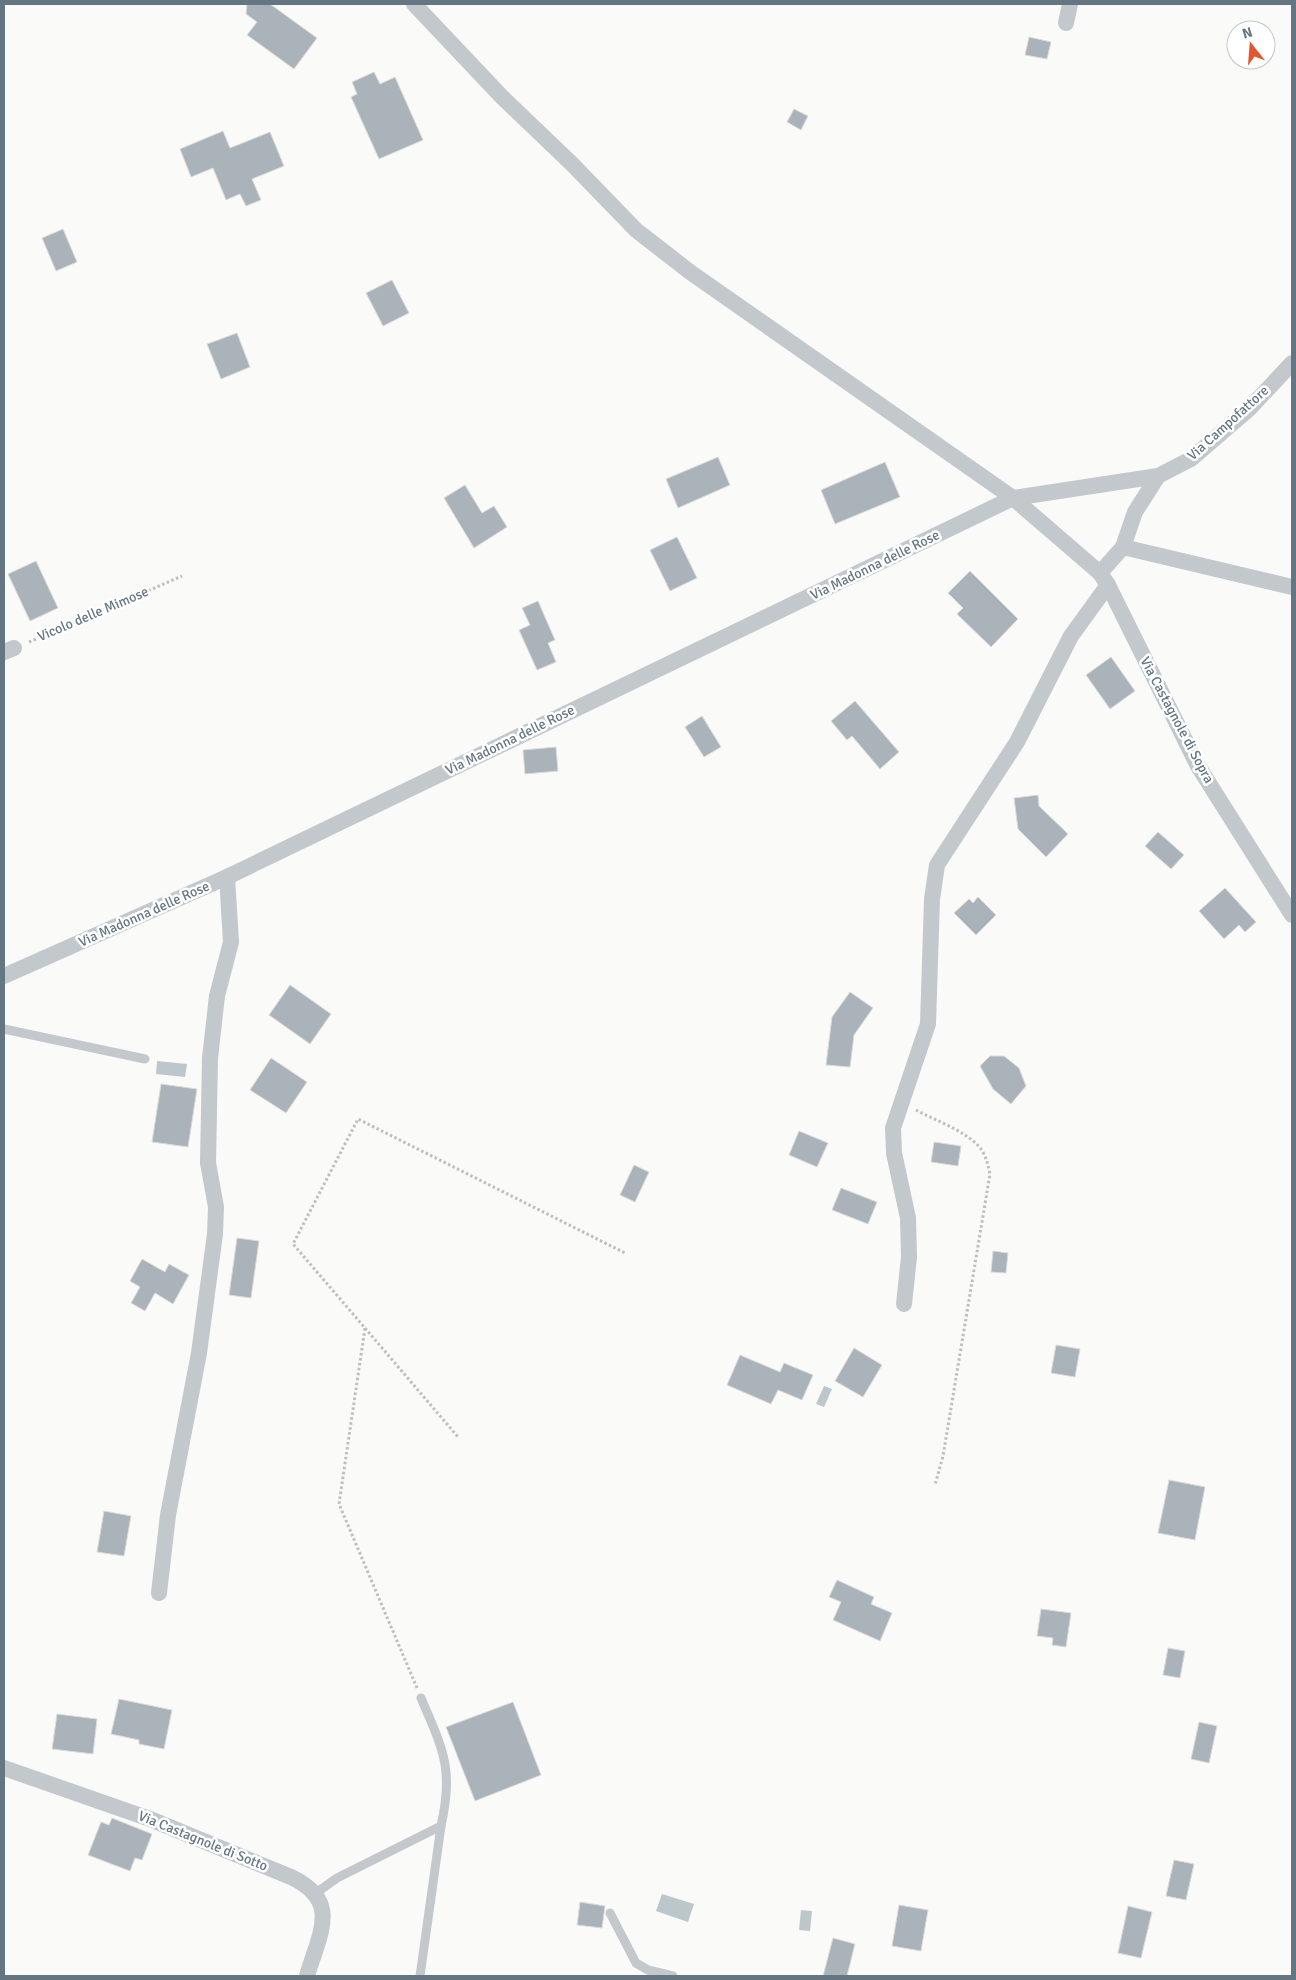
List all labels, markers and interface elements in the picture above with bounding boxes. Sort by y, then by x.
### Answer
north arrow [1226,20,1276,70]
text: N [1240,23,1254,43]
street label: Via Campofattore [1184,382,1272,464]
street label: Via Madonna delle Rose [808,526,942,604]
street label: Vicolo delle Mimose [35,583,151,645]
street label: Via Castagnole di Sopra [1136,654,1218,786]
street label: Via Madonna delle Rose [443,701,577,779]
street label: Via Madonna delle Rose [76,877,212,951]
street label: Via Castagnole di Sotto [136,1807,270,1875]

